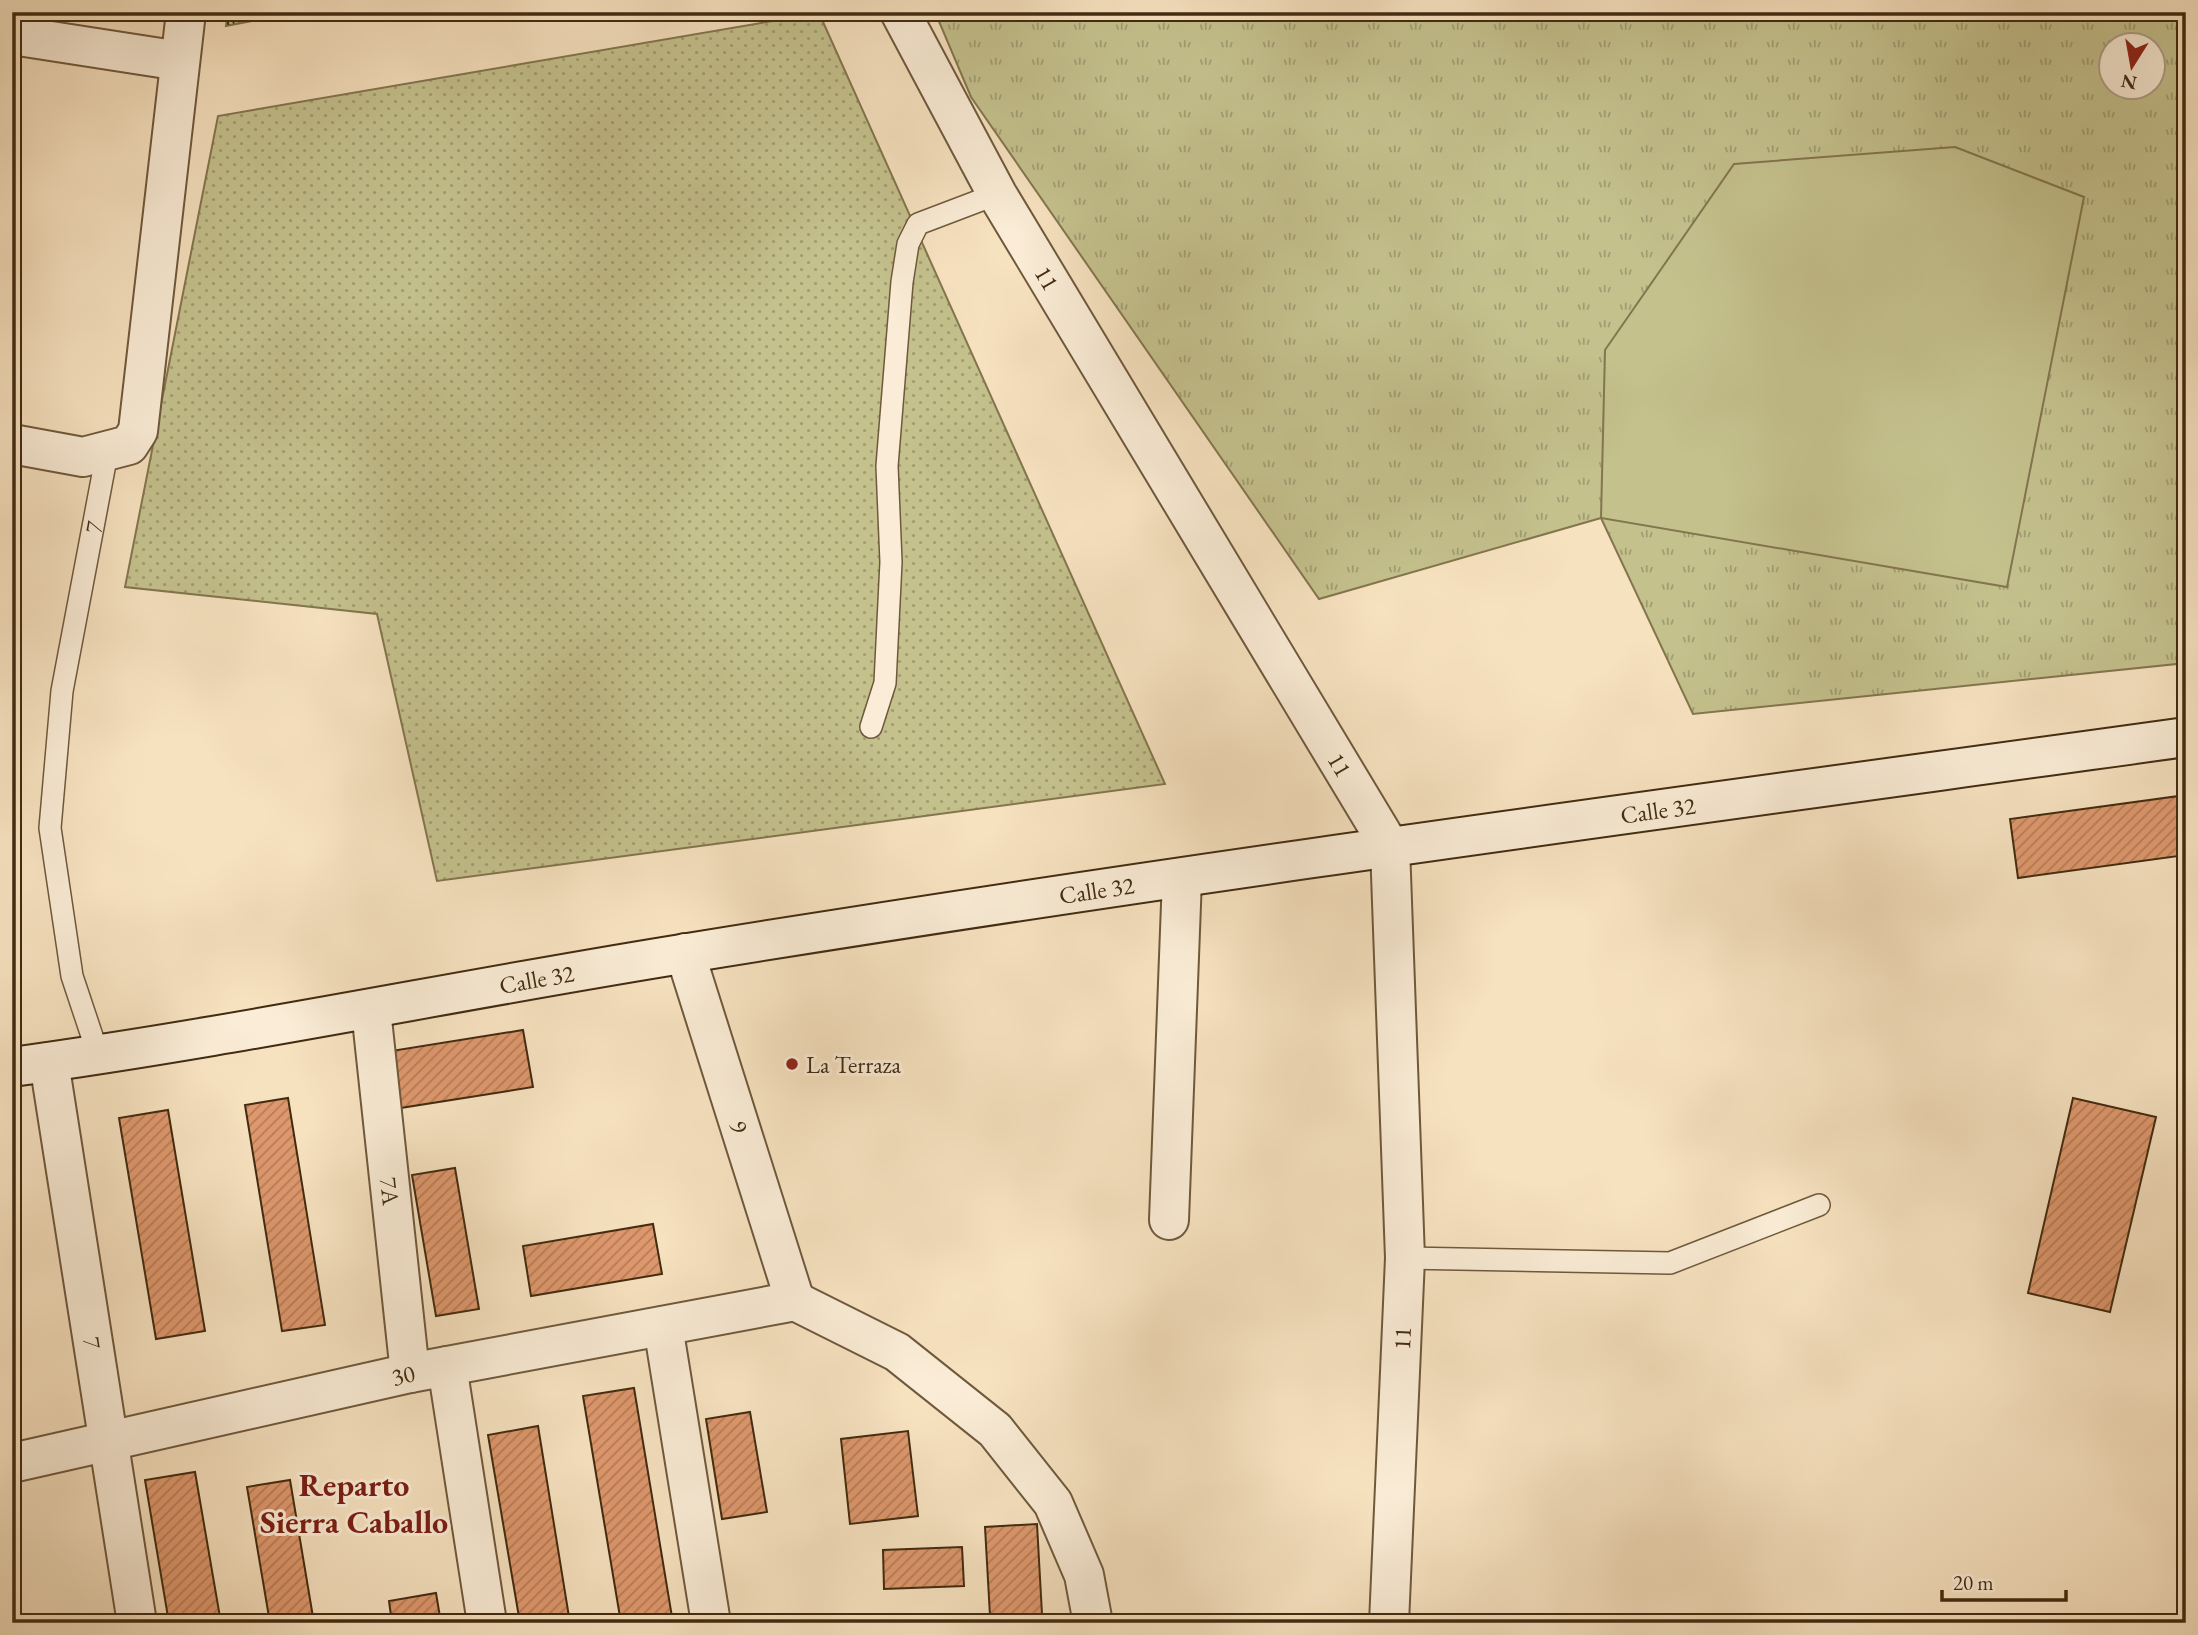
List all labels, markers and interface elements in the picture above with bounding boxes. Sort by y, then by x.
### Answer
north arrow [2096,32,2166,102]
text: N [2118,68,2139,96]
street label: 11 [1028,260,1067,296]
street label: 7 [77,518,109,536]
street label: 11 [1321,747,1360,782]
street label: Calle 32 [1618,789,1698,830]
street label: Calle 32 [1057,869,1137,911]
street label: Calle 32 [497,957,577,1000]
place label: La Terraza [806,1049,901,1080]
marker: La Terraza [784,1056,800,1072]
street label: 9 [723,1116,757,1137]
street label: 7A [374,1175,407,1207]
street label: 11 [1385,1326,1417,1350]
street label: 7 [77,1334,109,1351]
street label: 30 [388,1357,418,1392]
district label: Reparto Sierra Caballo [260,1464,448,1543]
scale bar [1942,1558,2067,1602]
text: 20 m [1953,1569,1994,1596]

